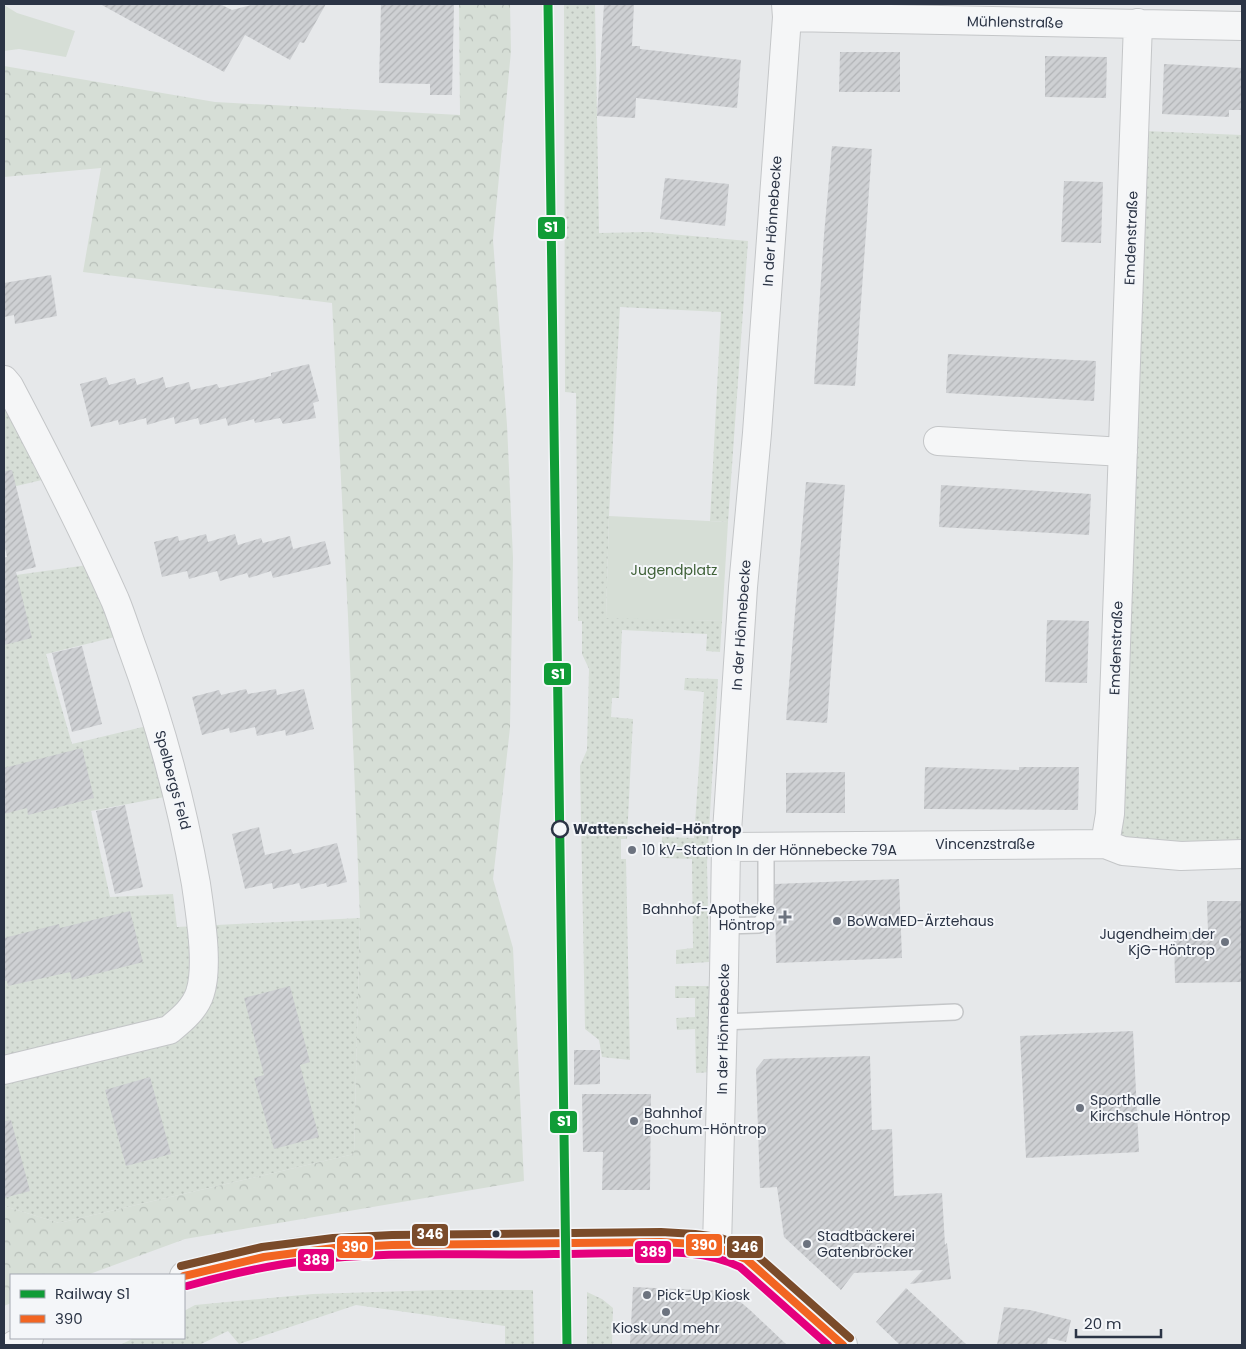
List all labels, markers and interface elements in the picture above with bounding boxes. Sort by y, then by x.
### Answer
street label: Mühlenstraße [967,11,1064,33]
street label: In der Hönnebecke [757,155,787,287]
street label: Emdenstraße [1119,190,1143,285]
line badge: S1 [537,216,566,240]
text: S1 [544,217,558,237]
street label: In der Hönnebecke [726,559,756,691]
park label: Jugendplatz [631,560,717,580]
street label: Emdenstraße [1104,600,1128,695]
line badge: S1 [543,662,572,686]
text: S1 [551,664,565,684]
street label: Spelbergs Feld [150,728,196,832]
place label: Wattenscheid-Höntrop [573,819,742,839]
marker: Wattenscheid-Höntrop [551,820,569,838]
street label: Vincenzstraße [935,834,1035,854]
place label: 10 kV-Station In der Hönnebecke 79A [642,840,897,860]
marker: 10 kV-Station In der Hönnebecke 79A [626,844,638,856]
place label: Bahnhof-Apotheke Höntrop [642,899,775,935]
marker: Bahnhof-Apotheke Höntrop [779,911,791,923]
place label: BoWaMED-Ärztehaus [847,911,994,931]
marker: BoWaMED-Ärztehaus [831,915,843,927]
place label: Jugendheim der KjG-Höntrop [1099,924,1215,960]
marker: Jugendheim der KjG-Höntrop [1219,936,1231,948]
street label: In der Hönnebecke [712,963,734,1095]
place label: Sporthalle Kirchschule Höntrop [1090,1090,1230,1126]
marker: Sporthalle Kirchschule Höntrop [1074,1102,1086,1114]
place label: Bahnhof Bochum-Höntrop [644,1103,766,1139]
line badge: S1 [549,1110,578,1134]
text: S1 [557,1111,571,1131]
marker: Bahnhof Bochum-Höntrop [628,1115,640,1127]
line badge: 346 [411,1223,449,1247]
text: 346 [417,1224,444,1244]
place label: Stadtbäckerei Gatenbröcker [817,1226,915,1262]
unlabelled marker [491,1229,501,1239]
line badge: 390 [685,1233,723,1257]
line badge: 390 [336,1235,374,1259]
text: 390 [691,1235,717,1255]
line badge: 346 [726,1235,764,1259]
text: 390 [342,1237,368,1257]
text: 346 [732,1237,759,1257]
marker: Stadtbäckerei Gatenbröcker [801,1238,813,1250]
line badge: 389 [634,1240,672,1264]
text: 389 [640,1242,666,1262]
line badge: 389 [297,1248,335,1272]
text: 389 [303,1250,329,1270]
legend [10,1274,185,1339]
text: Railway S1 [55,1283,130,1304]
place label: Pick-Up Kiosk [657,1285,751,1305]
marker: Pick-Up Kiosk [641,1289,653,1301]
marker: Kiosk und mehr [660,1306,672,1318]
scale bar [1076,1306,1161,1338]
text: 390 [55,1308,83,1329]
text: 20 m [1084,1313,1122,1334]
place label: Kiosk und mehr [612,1318,720,1338]

